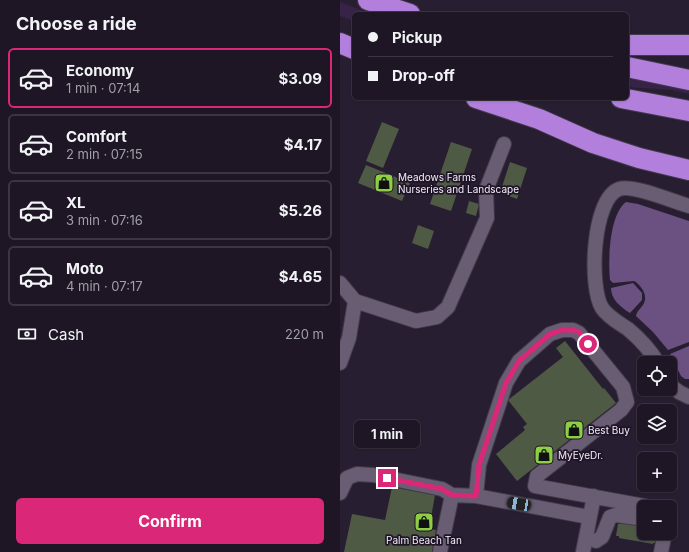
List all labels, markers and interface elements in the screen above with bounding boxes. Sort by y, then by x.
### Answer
text: Choose a ride [16,13,137,34]
text: Pickup [392,28,442,47]
icon: car [18,60,54,96]
text: Economy [66,61,134,80]
text: Drop-off [392,66,455,85]
text: $3.09 [278,69,322,88]
text: 1 min · 07:14 [66,80,141,96]
icon: car [18,126,54,162]
text: Comfort [66,127,127,146]
text: $4.17 [284,135,322,154]
text: 2 min · 07:15 [66,146,143,162]
place label: Meadows Farms Nurseries and Landscape [398,171,519,195]
shop icon: Meadows Farms Nurseries and Landscape [373,172,395,194]
icon: car [18,192,54,228]
text: XL [66,193,86,212]
text: $5.26 [279,201,322,220]
text: 3 min · 07:16 [66,212,143,228]
icon: car [18,258,54,294]
text: Moto [66,259,104,278]
text: $4.65 [279,267,322,286]
text: 4 min · 07:17 [66,278,143,294]
icon: cash [16,323,38,345]
text: Cash [48,325,84,344]
text: 220 m [285,326,324,342]
route start [579,335,597,353]
map controls [637,356,677,540]
button: locate [637,356,677,396]
button: layers [637,404,677,444]
shop icon: Best Buy [563,419,585,441]
callout: 1 min [354,420,420,448]
place label: Best Buy [588,424,630,436]
text: 1 min [371,426,403,442]
shop icon: MyEyeDr. [533,444,555,466]
place label: MyEyeDr. [558,449,603,461]
button: + [637,452,677,492]
route end [378,469,396,487]
car [506,496,532,512]
button: Confirm [16,498,324,544]
button: − [637,500,677,540]
shop icon: Palm Beach Tan [413,511,435,533]
place label: Palm Beach Tan [386,534,462,546]

